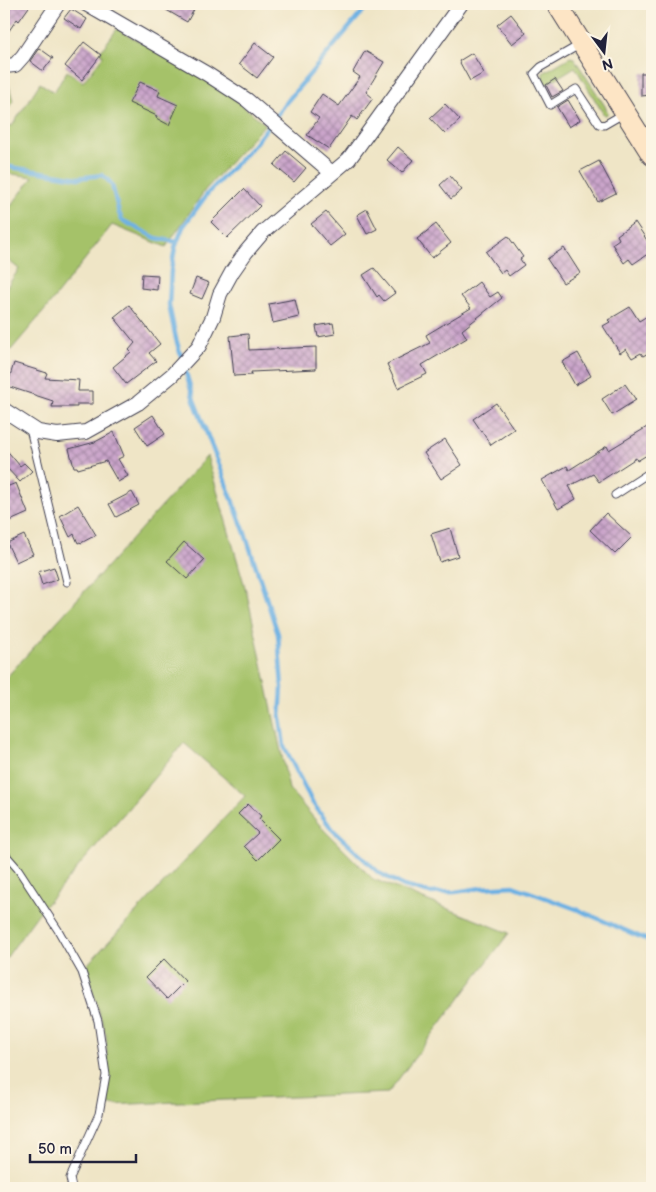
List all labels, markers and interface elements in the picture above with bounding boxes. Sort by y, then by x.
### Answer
north arrow [578,28,628,78]
text: N [600,55,615,74]
scale bar [30,1132,136,1164]
text: 50 m [38,1140,72,1159]

